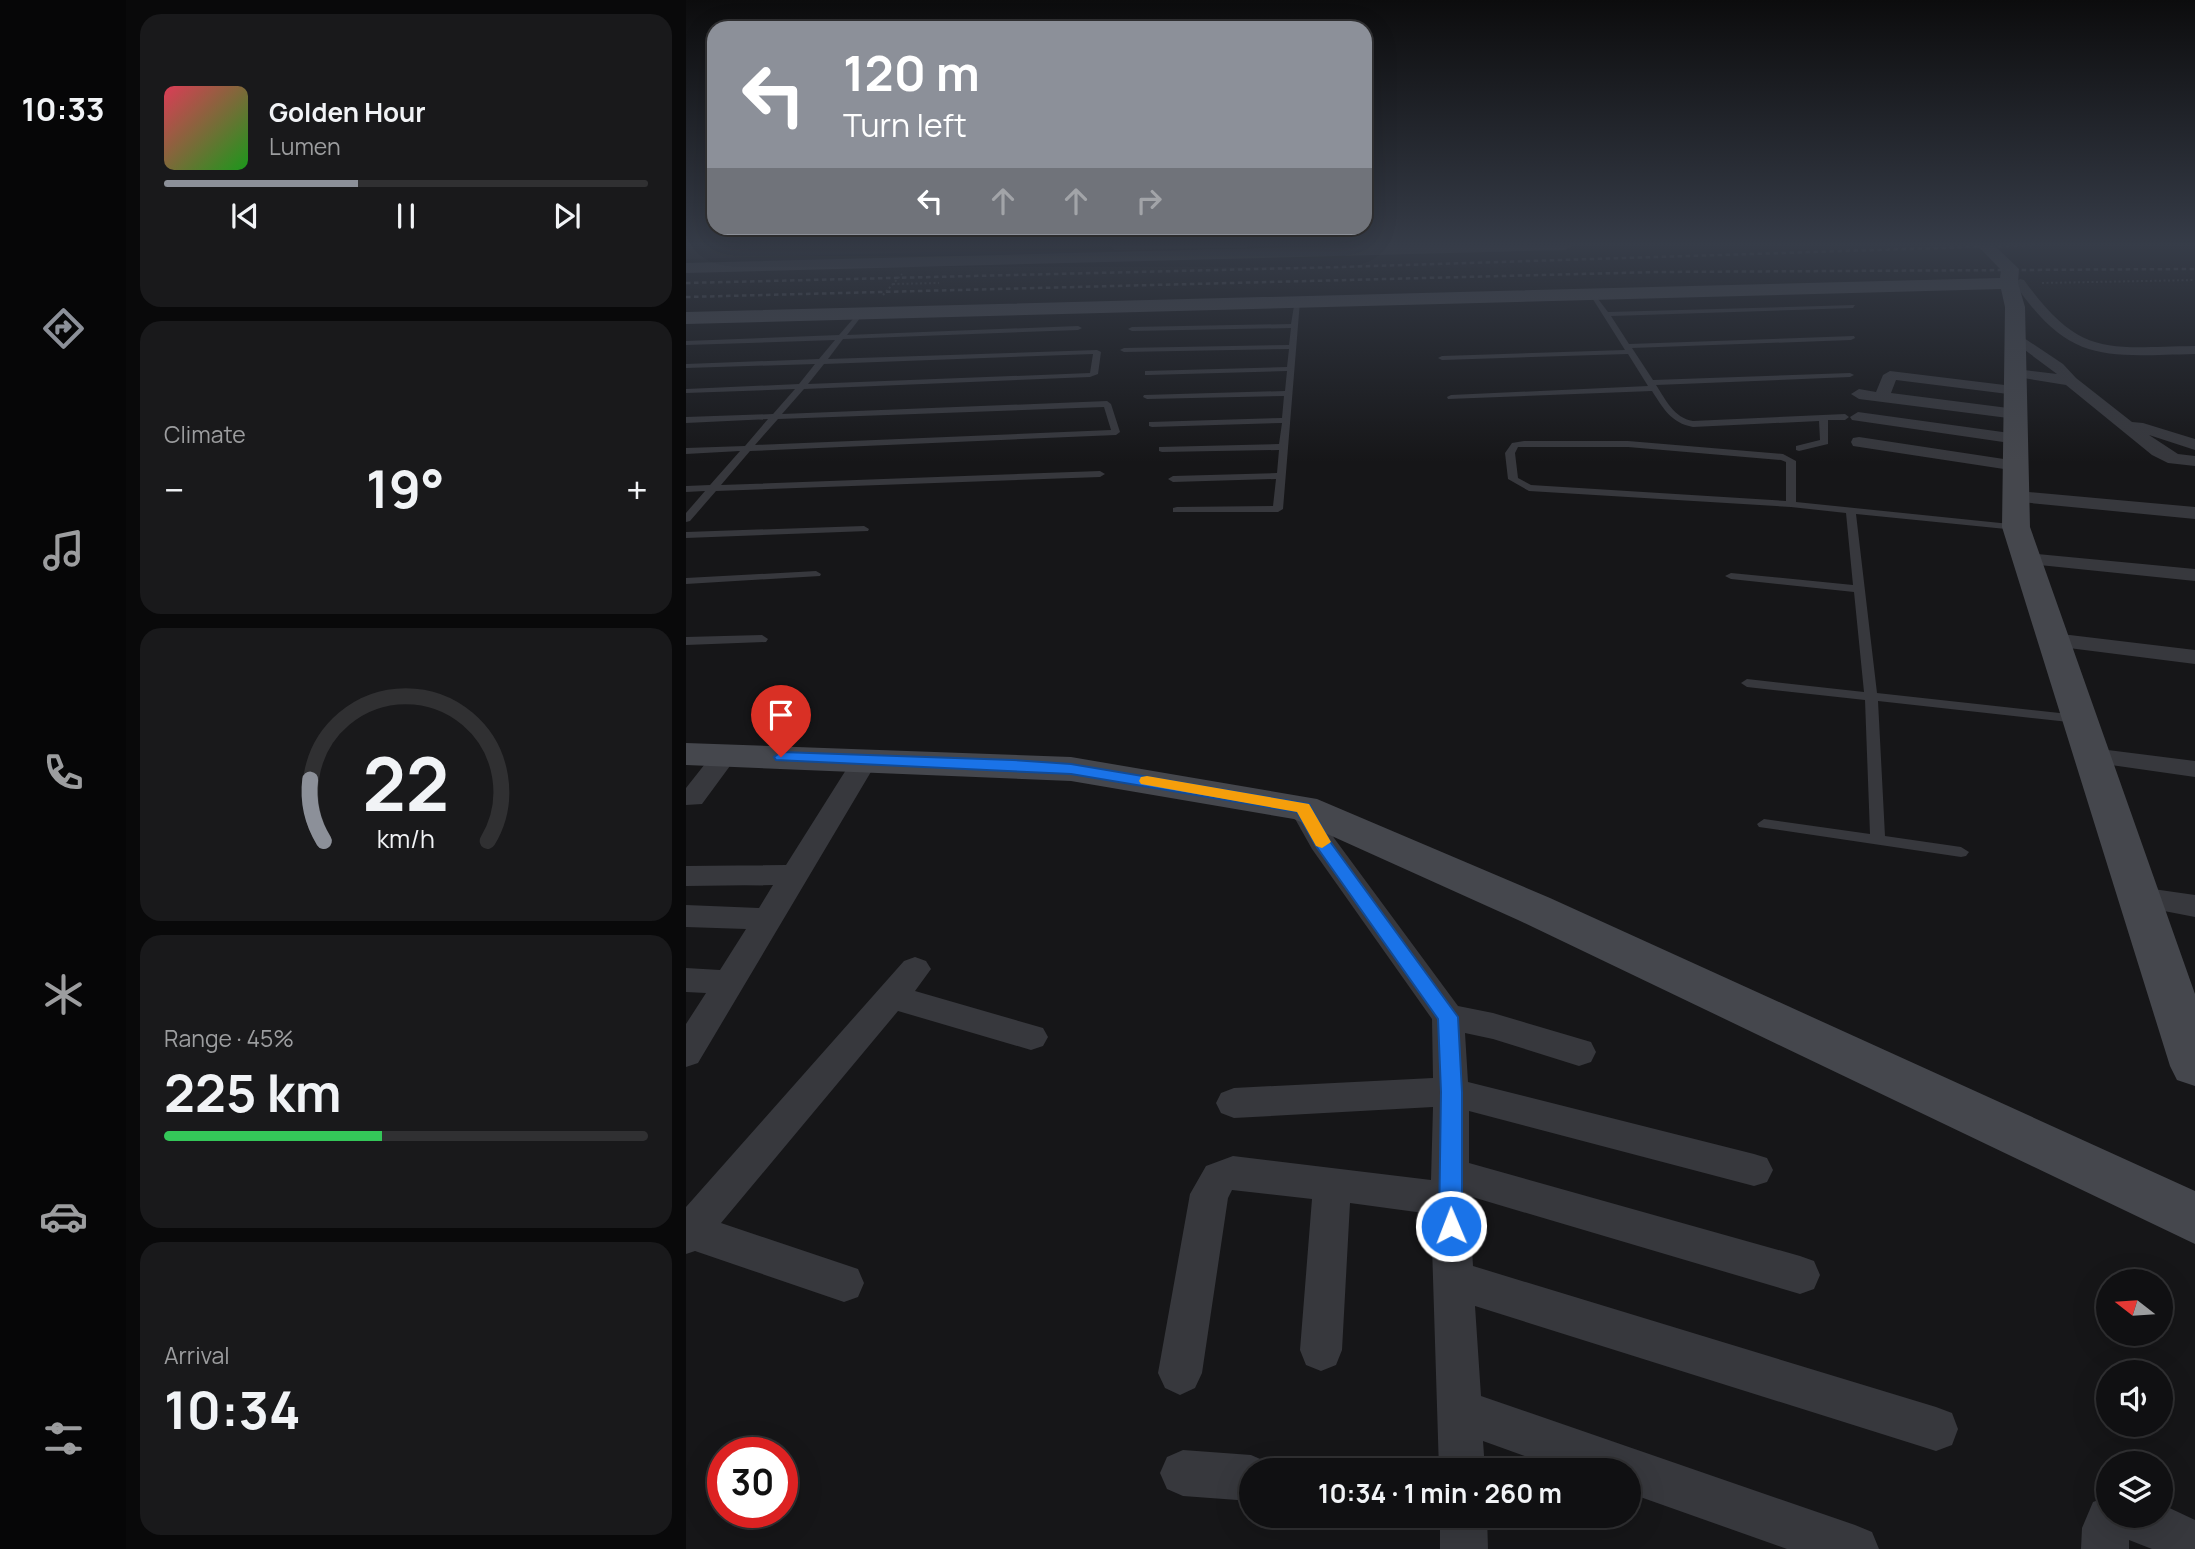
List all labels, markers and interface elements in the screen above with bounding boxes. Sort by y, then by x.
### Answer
text: 120 m [843,39,980,106]
icon: left [728,49,819,140]
text: 10:33 [21,87,105,131]
text: Golden Hour [269,94,426,130]
text: Turn left [843,103,967,147]
text: Lumen [269,130,341,162]
icon: left [911,182,949,220]
icon: ahead [984,182,1022,220]
icon: ahead [1057,182,1095,220]
icon: right [1130,182,1168,220]
icon: previous [226,197,264,235]
icon: pause [387,197,425,235]
icon: next [548,197,586,235]
icon: directions [39,304,88,353]
text: Climate [164,418,246,450]
text: 19° [366,453,445,524]
text: − [164,463,185,515]
text: + [626,463,648,515]
icon: music [39,526,88,575]
pin [751,685,811,757]
icon: arrive [762,696,800,734]
text: 22 [363,733,449,833]
icon: phone [39,748,88,797]
text: km/h [377,820,435,855]
icon: climate [39,970,88,1019]
text: Range · 45% [164,1022,294,1054]
text: 225 km [164,1057,342,1128]
position arrow [1414,1189,1488,1263]
icon: car [39,1192,88,1241]
north arrow [2096,1269,2174,1346]
map controls [2096,1269,2173,1528]
text: Arrival [164,1339,230,1371]
button: sound [2096,1360,2173,1437]
text: 10:34 [164,1374,301,1445]
icon: filters [39,1414,88,1463]
speed limit sign: 30 [707,1437,798,1528]
button: layers [2096,1451,2173,1528]
text: 10:34 · 1 min · 260 m [1318,1475,1562,1511]

